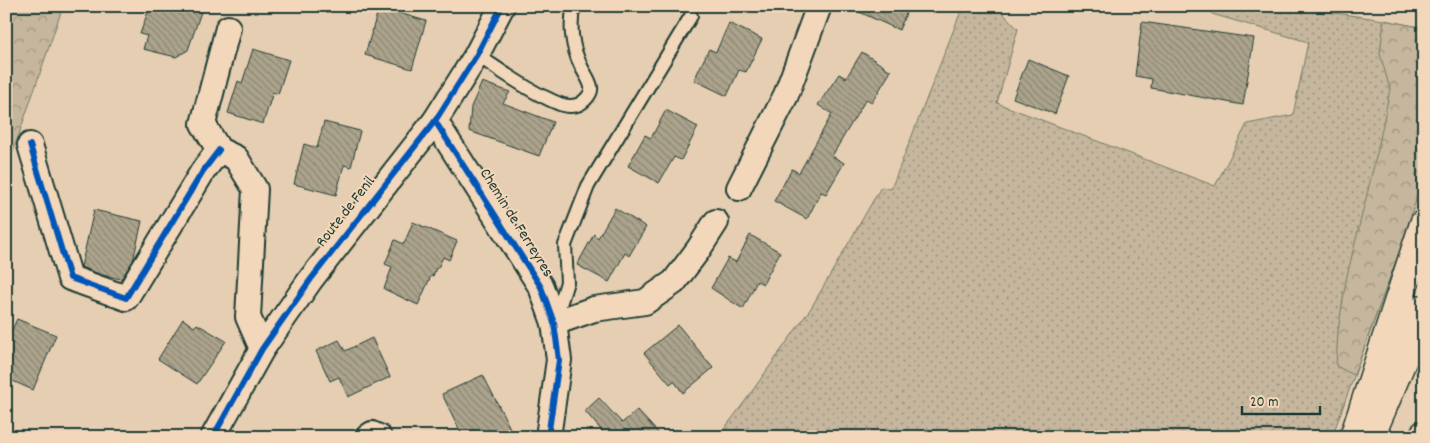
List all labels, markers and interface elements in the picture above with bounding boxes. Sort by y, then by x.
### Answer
street label: Chemin de Ferreyres [473,164,559,282]
street label: Route de Fenil [311,171,381,253]
scale bar [1242,383,1320,415]
text: 20 m [1250,392,1278,414]

